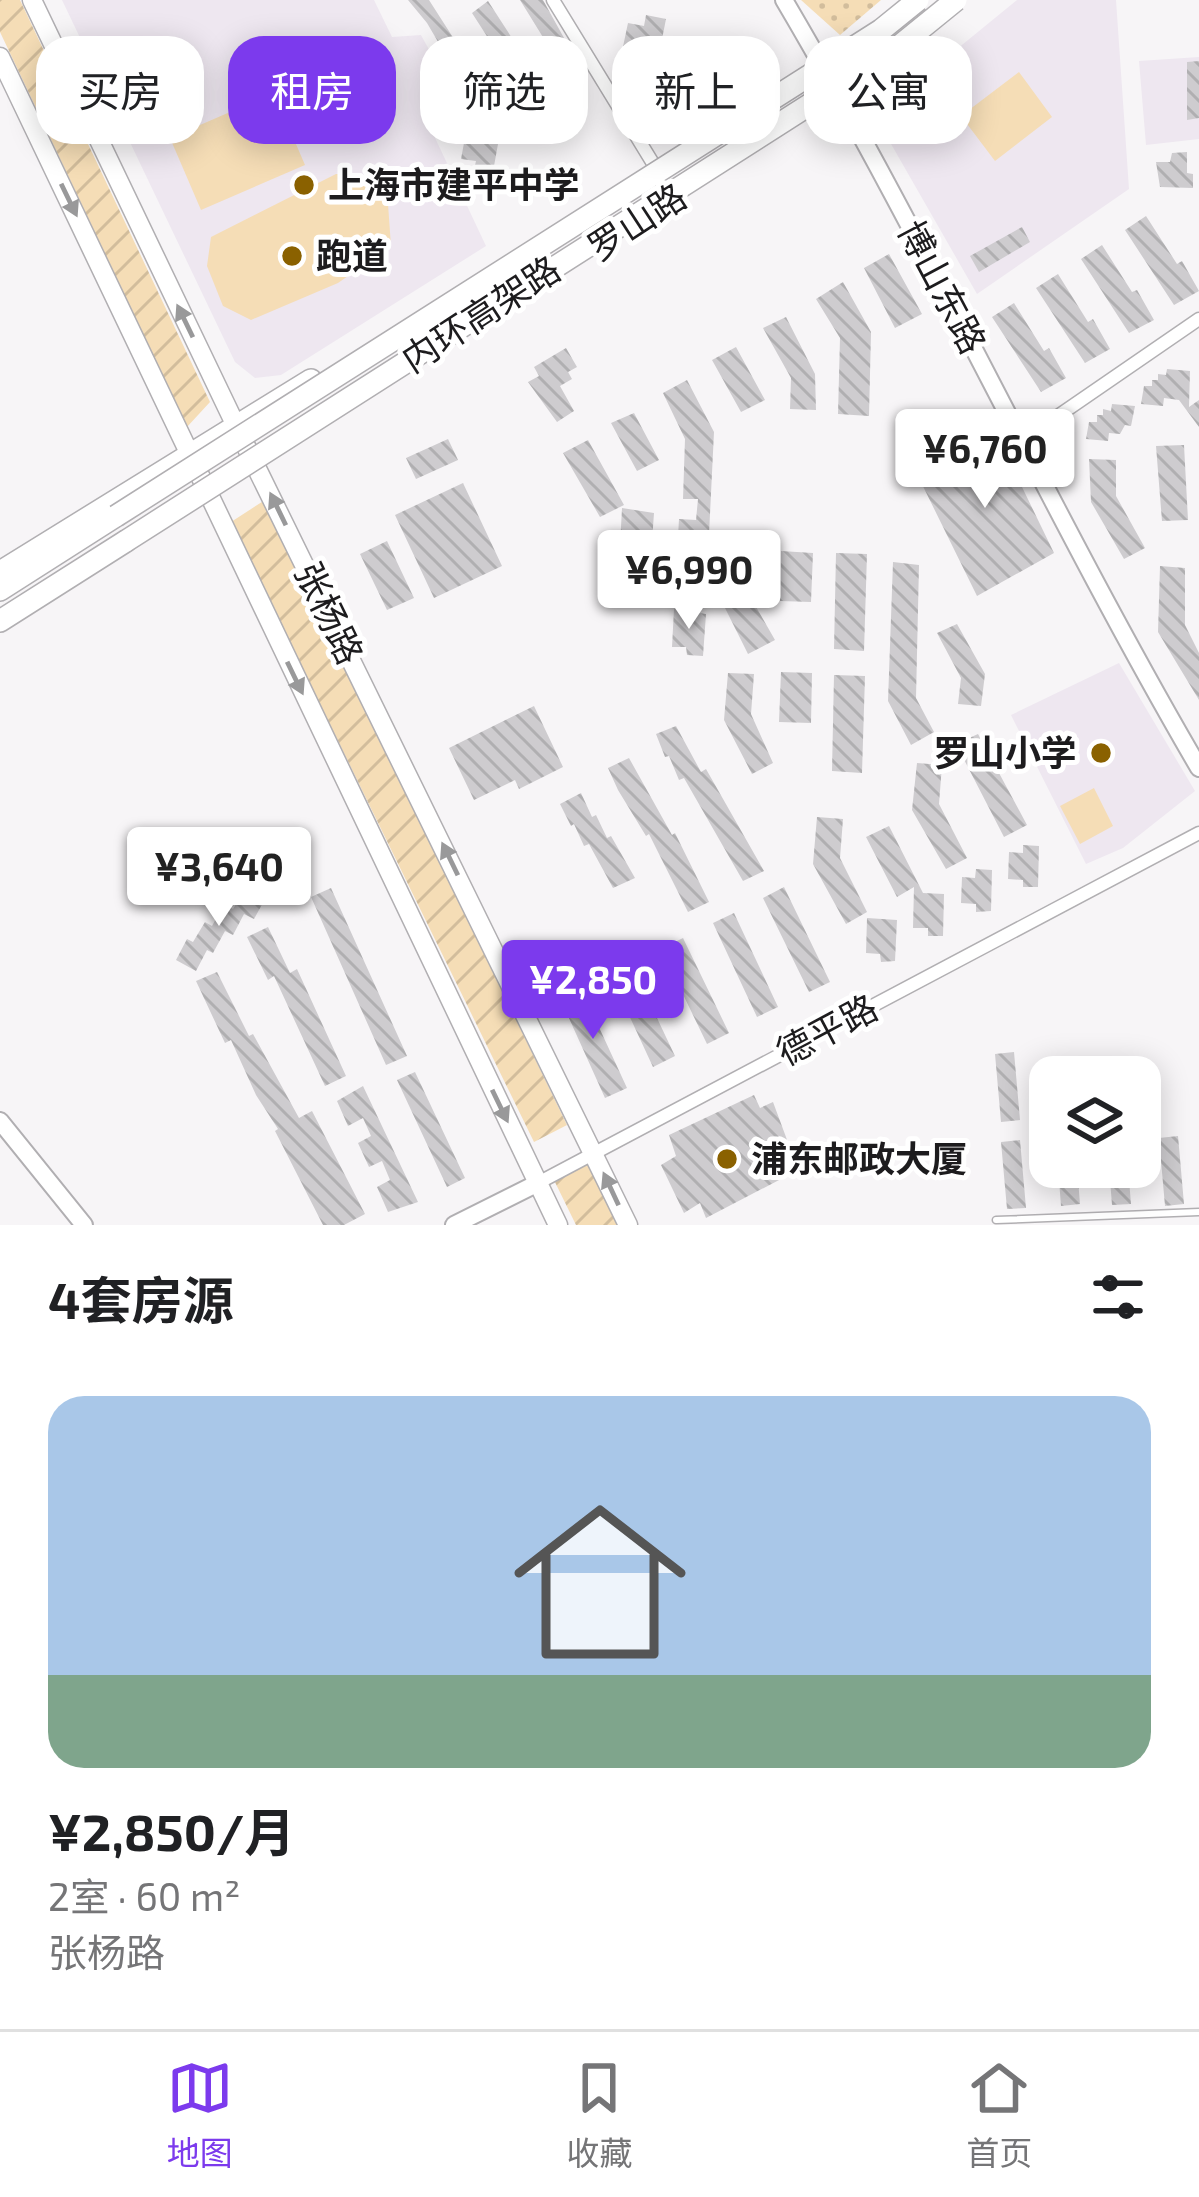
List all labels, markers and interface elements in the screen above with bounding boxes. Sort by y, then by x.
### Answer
chip: 买房 [36,36,204,144]
chip: 租房 [228,36,396,144]
chip: 筛选 [420,36,588,144]
chip: 新上 [612,36,780,144]
chip: 公寓 [804,36,972,144]
place label: 上海市建平中学 [328,162,580,205]
marker: 上海市建平中学 [291,172,317,198]
street label: 罗山路 [579,173,693,268]
one-way arrow [59,183,79,218]
street label: 博山东路 [891,213,996,360]
place label: 跑道 [316,233,388,276]
marker: 跑道 [279,243,305,269]
street label: 内环高架路 [393,246,567,380]
one-way arrow [175,303,195,338]
pin: ¥6,760 [887,409,1083,511]
text: ¥6,760 [922,424,1048,471]
one-way arrow [268,491,288,526]
pin: ¥6,990 [591,530,787,632]
text: ¥6,990 [625,545,753,592]
street label: 张杨路 [287,554,373,670]
one-way arrow [285,661,305,696]
place label: 罗山小学 [933,730,1077,773]
marker: 罗山小学 [1088,740,1114,766]
pin: ¥3,640 [121,827,317,929]
one-way arrow [440,841,460,876]
text: ¥3,640 [154,842,284,889]
pin: ¥2,850 [495,940,691,1042]
text: ¥2,850 [529,955,657,1002]
street label: 德平路 [769,984,884,1073]
map controls [1029,1056,1161,1188]
button: layers [1029,1056,1161,1188]
one-way arrow [490,1088,510,1123]
place label: 浦东邮政大厦 [751,1136,967,1179]
marker: 浦东邮政大厦 [714,1146,740,1172]
one-way arrow [601,1171,621,1206]
icon: filters [1085,1264,1151,1330]
text: 4套房源 [48,1268,234,1329]
icon: home [492,1474,708,1690]
text: ¥2,850/月 [48,1800,295,1861]
text: 2室 · 60 m² [48,1872,240,1919]
text: 张杨路 [48,1928,165,1975]
tab: 地图 [167,2055,233,2175]
tab: 收藏 [566,2055,632,2175]
tab: 首页 [966,2055,1032,2175]

